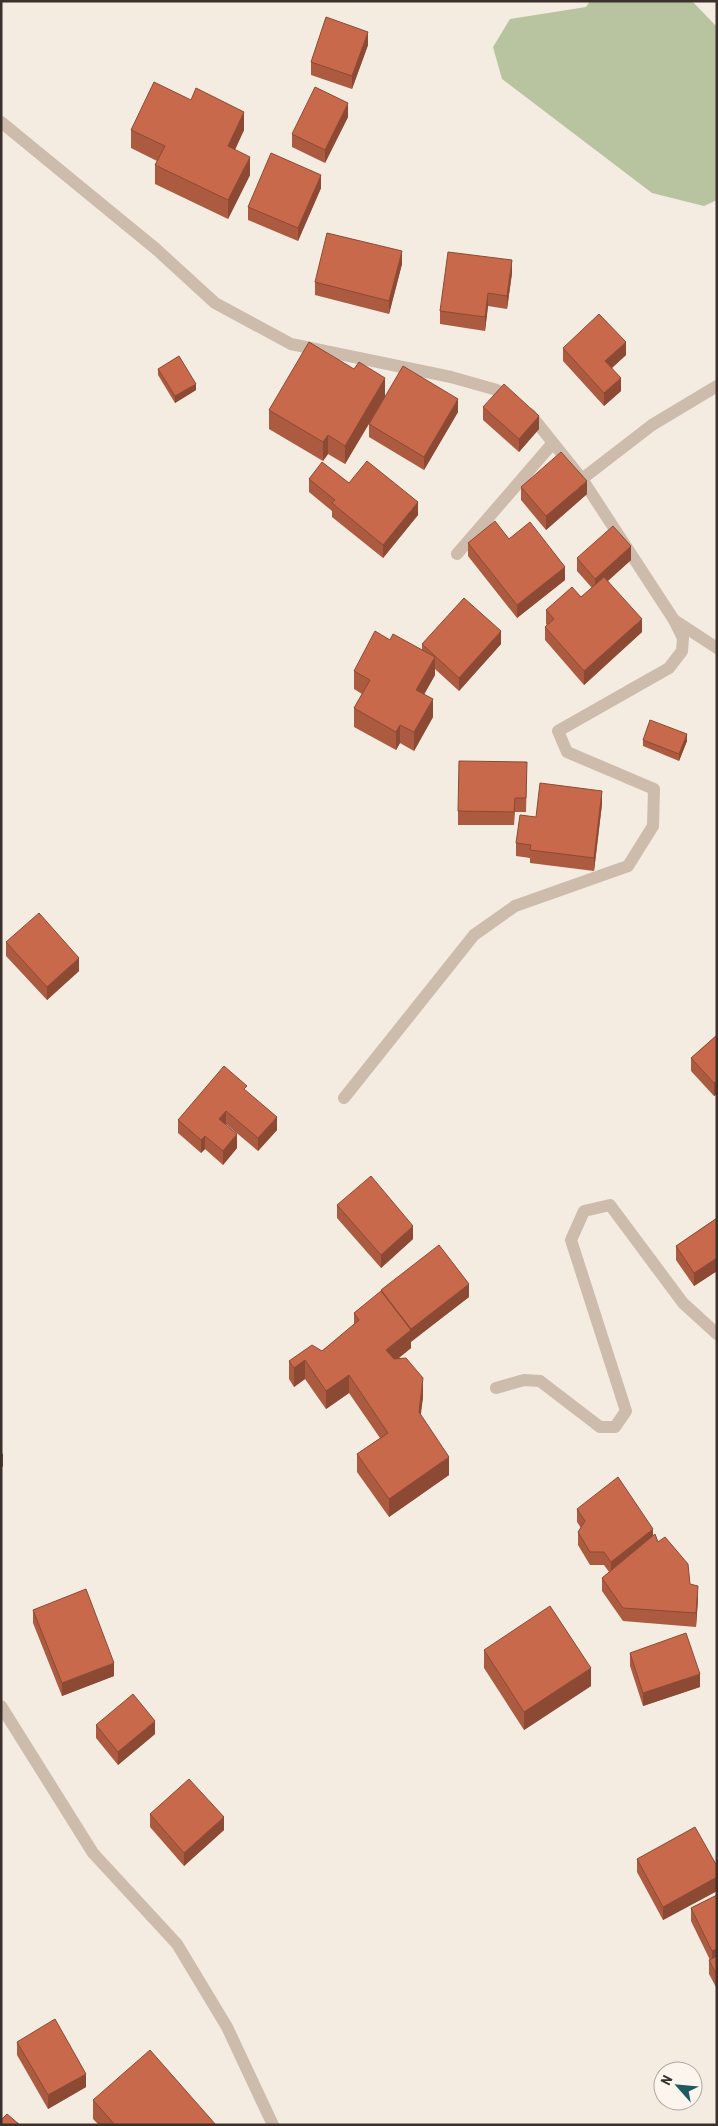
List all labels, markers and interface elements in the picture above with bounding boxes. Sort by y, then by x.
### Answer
north arrow [653,2061,703,2111]
text: N [657,2073,675,2088]

